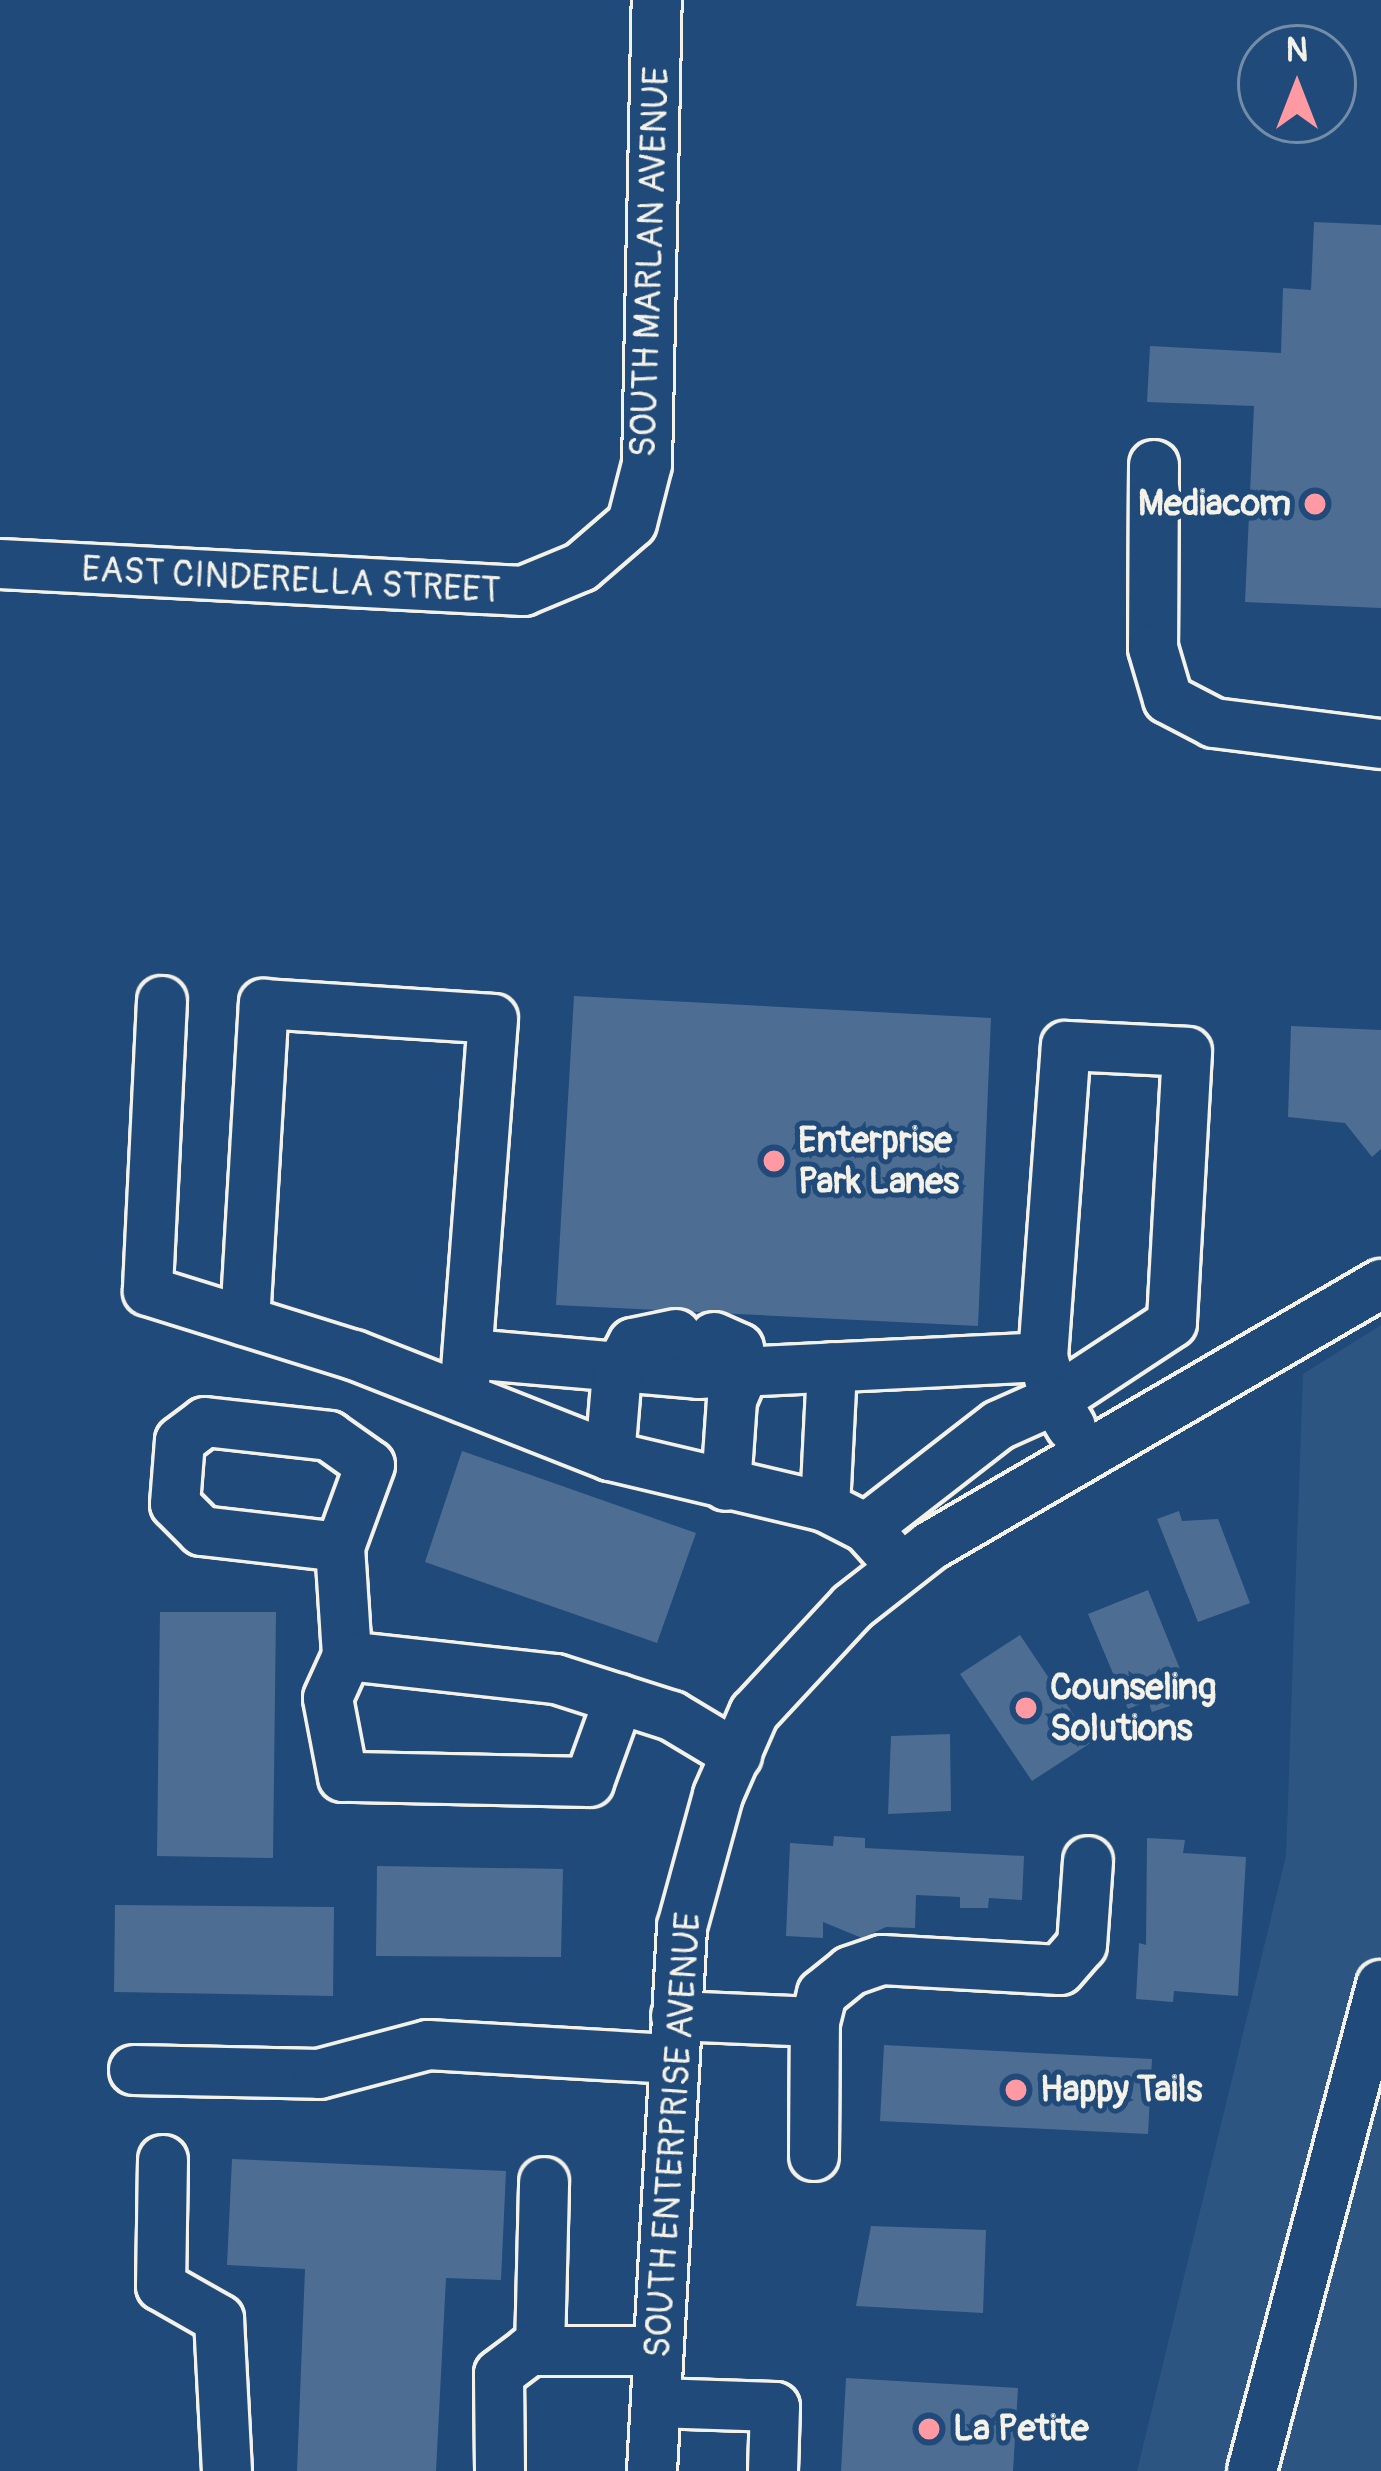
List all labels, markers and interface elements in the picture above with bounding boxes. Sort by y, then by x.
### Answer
north arrow [1237,24,1357,144]
text: N [1286,30,1308,71]
street label: SOUTH MARLAN AVENUE [622,66,678,458]
place label: Mediacom [1138,482,1291,526]
marker: Mediacom [1302,491,1328,517]
street label: EAST CINDERELLA STREET [80,547,502,613]
place label: Enterprise Park Lanes [798,1118,959,1203]
marker: Enterprise Park Lanes [761,1148,787,1174]
place label: Counseling Solutions [1050,1665,1216,1750]
marker: Counseling Solutions [1013,1695,1039,1721]
street label: SOUTH ENTERPRISE AVENUE [636,1911,710,2359]
place label: Happy Tails [1040,2068,1202,2112]
marker: Happy Tails [1003,2077,1029,2103]
place label: La Petite [953,2407,1089,2451]
marker: La Petite [916,2416,942,2442]

